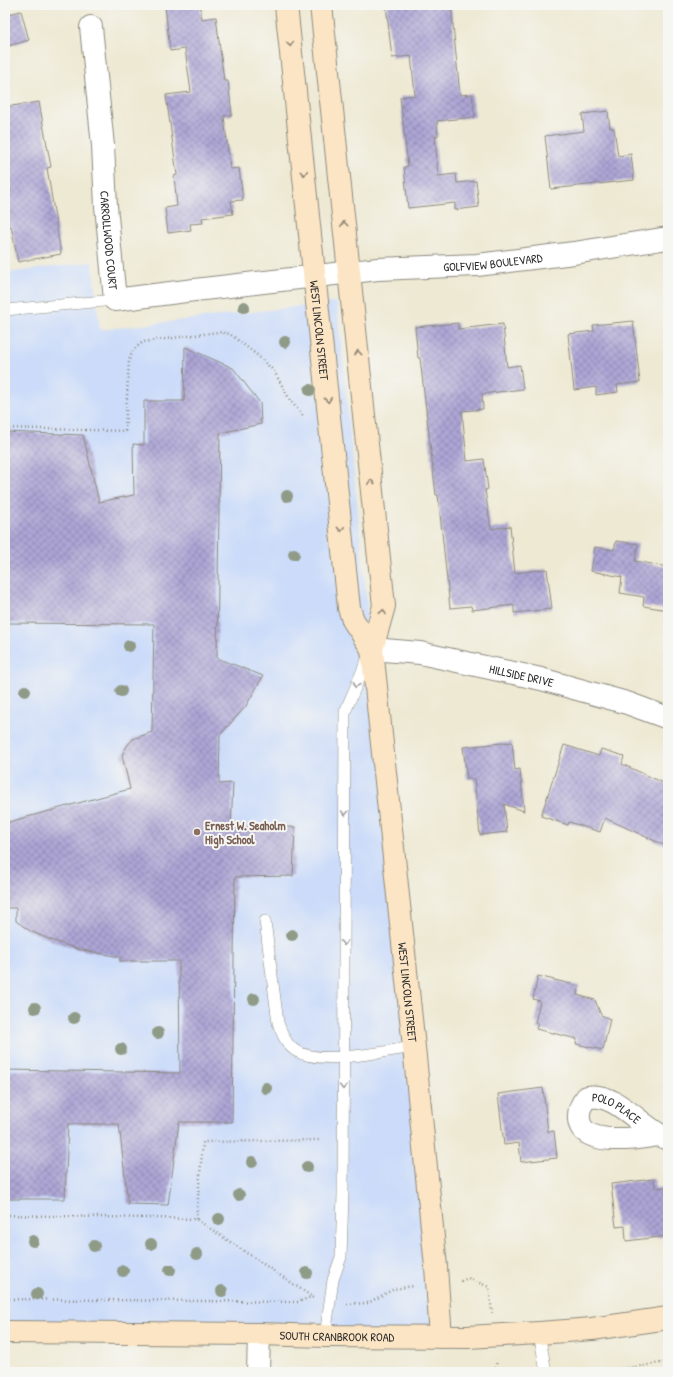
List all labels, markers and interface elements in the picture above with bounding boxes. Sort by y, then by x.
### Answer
one-way arrow [286,41,295,47]
one-way arrow [299,170,308,176]
street label: CARROLLWOOD COURT [97,190,122,291]
one-way arrow [340,221,349,227]
street label: GOLFVIEW BOULEVARD [443,248,544,275]
street label: WEST LINCOLN STREET [306,280,334,381]
one-way arrow [354,350,363,356]
one-way arrow [323,397,332,403]
one-way arrow [367,479,376,486]
one-way arrow [336,526,345,532]
one-way arrow [378,608,386,615]
street label: HILLSIDE DRIVE [488,660,556,691]
one-way arrow [353,681,361,688]
one-way arrow [341,810,349,816]
place label: Ernest W. Seaholm High School [205,817,286,849]
marker: Ernest W. Seaholm High School [192,827,202,837]
one-way arrow [340,940,348,946]
street label: WEST LINCOLN STREET [395,942,422,1043]
one-way arrow [339,1084,347,1090]
street label: POLO PLACE [591,1088,645,1128]
street label: SOUTH CRANBROOK ROAD [279,1326,395,1345]

